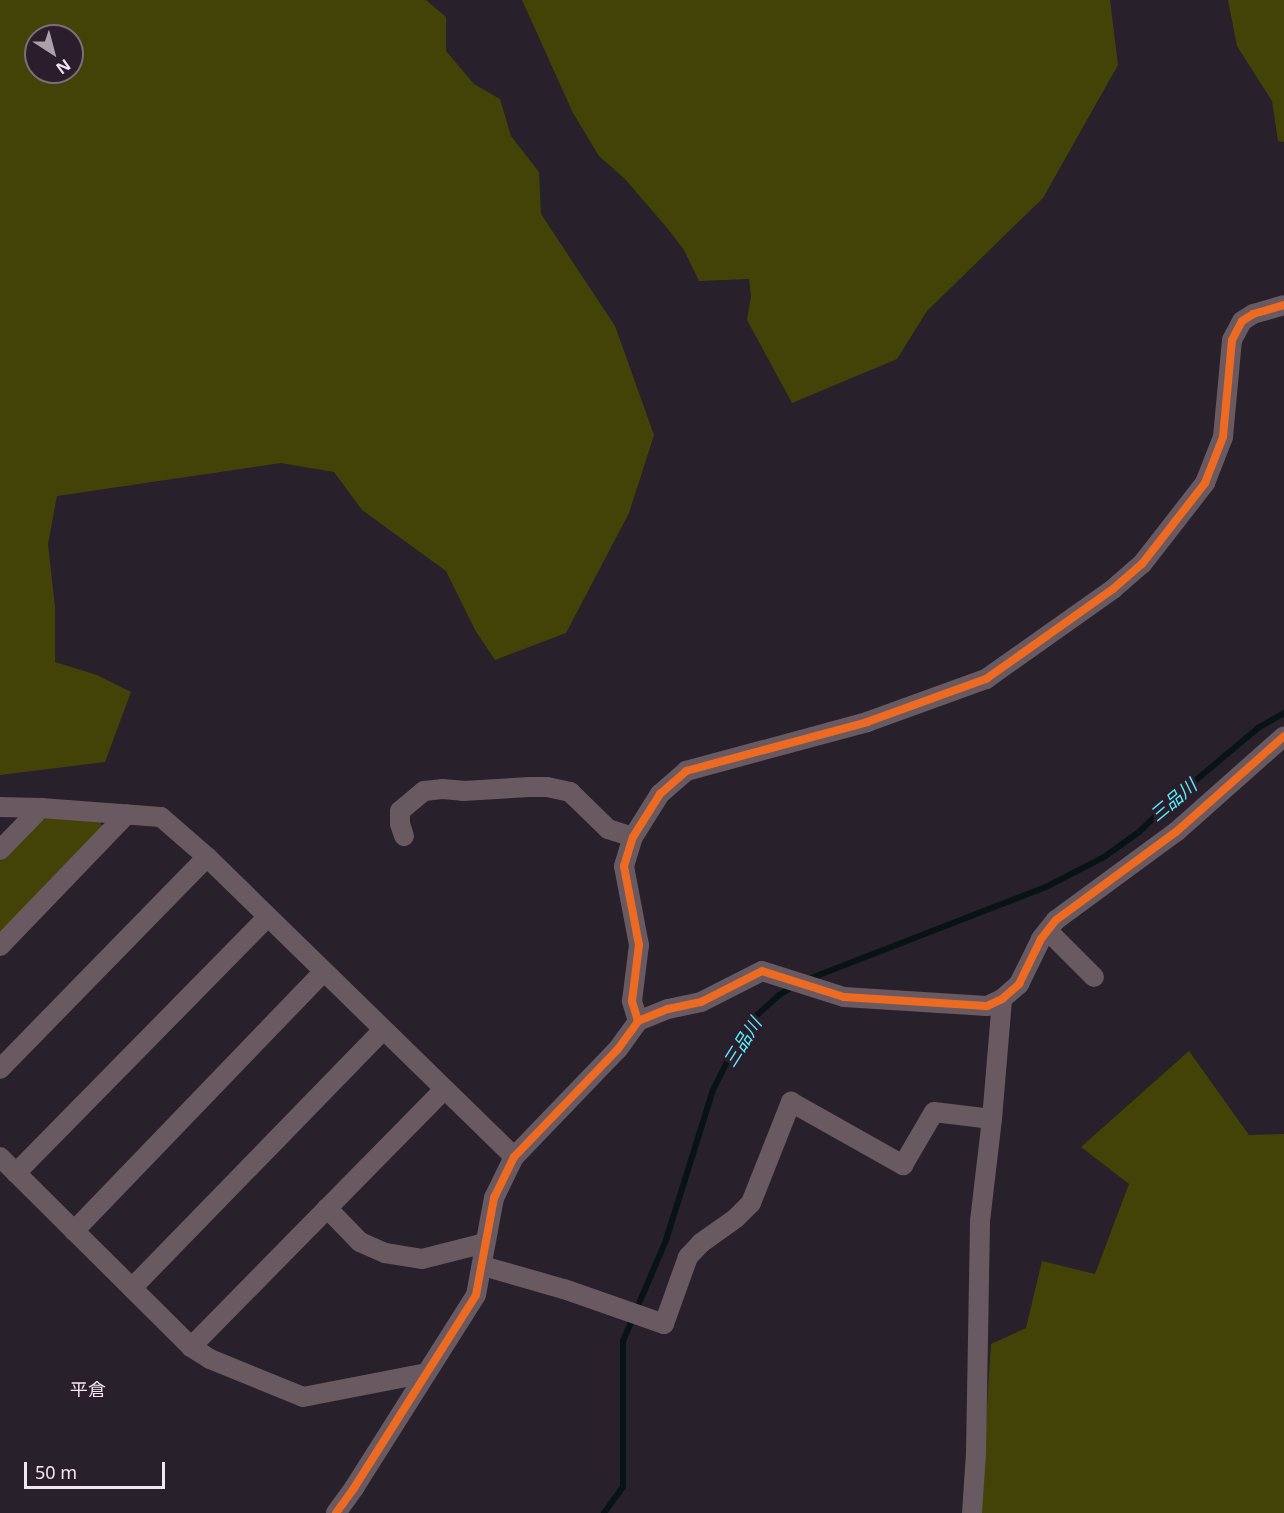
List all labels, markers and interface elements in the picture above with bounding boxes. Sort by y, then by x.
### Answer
north arrow [24,24,84,84]
text: N [52,54,75,80]
water label: 三品川 [1145,774,1201,826]
water label: 三品川 [719,1013,765,1071]
district label: 平倉 [70,1378,106,1400]
scale bar [27,1450,168,1488]
text: 50 m [35,1460,77,1484]

